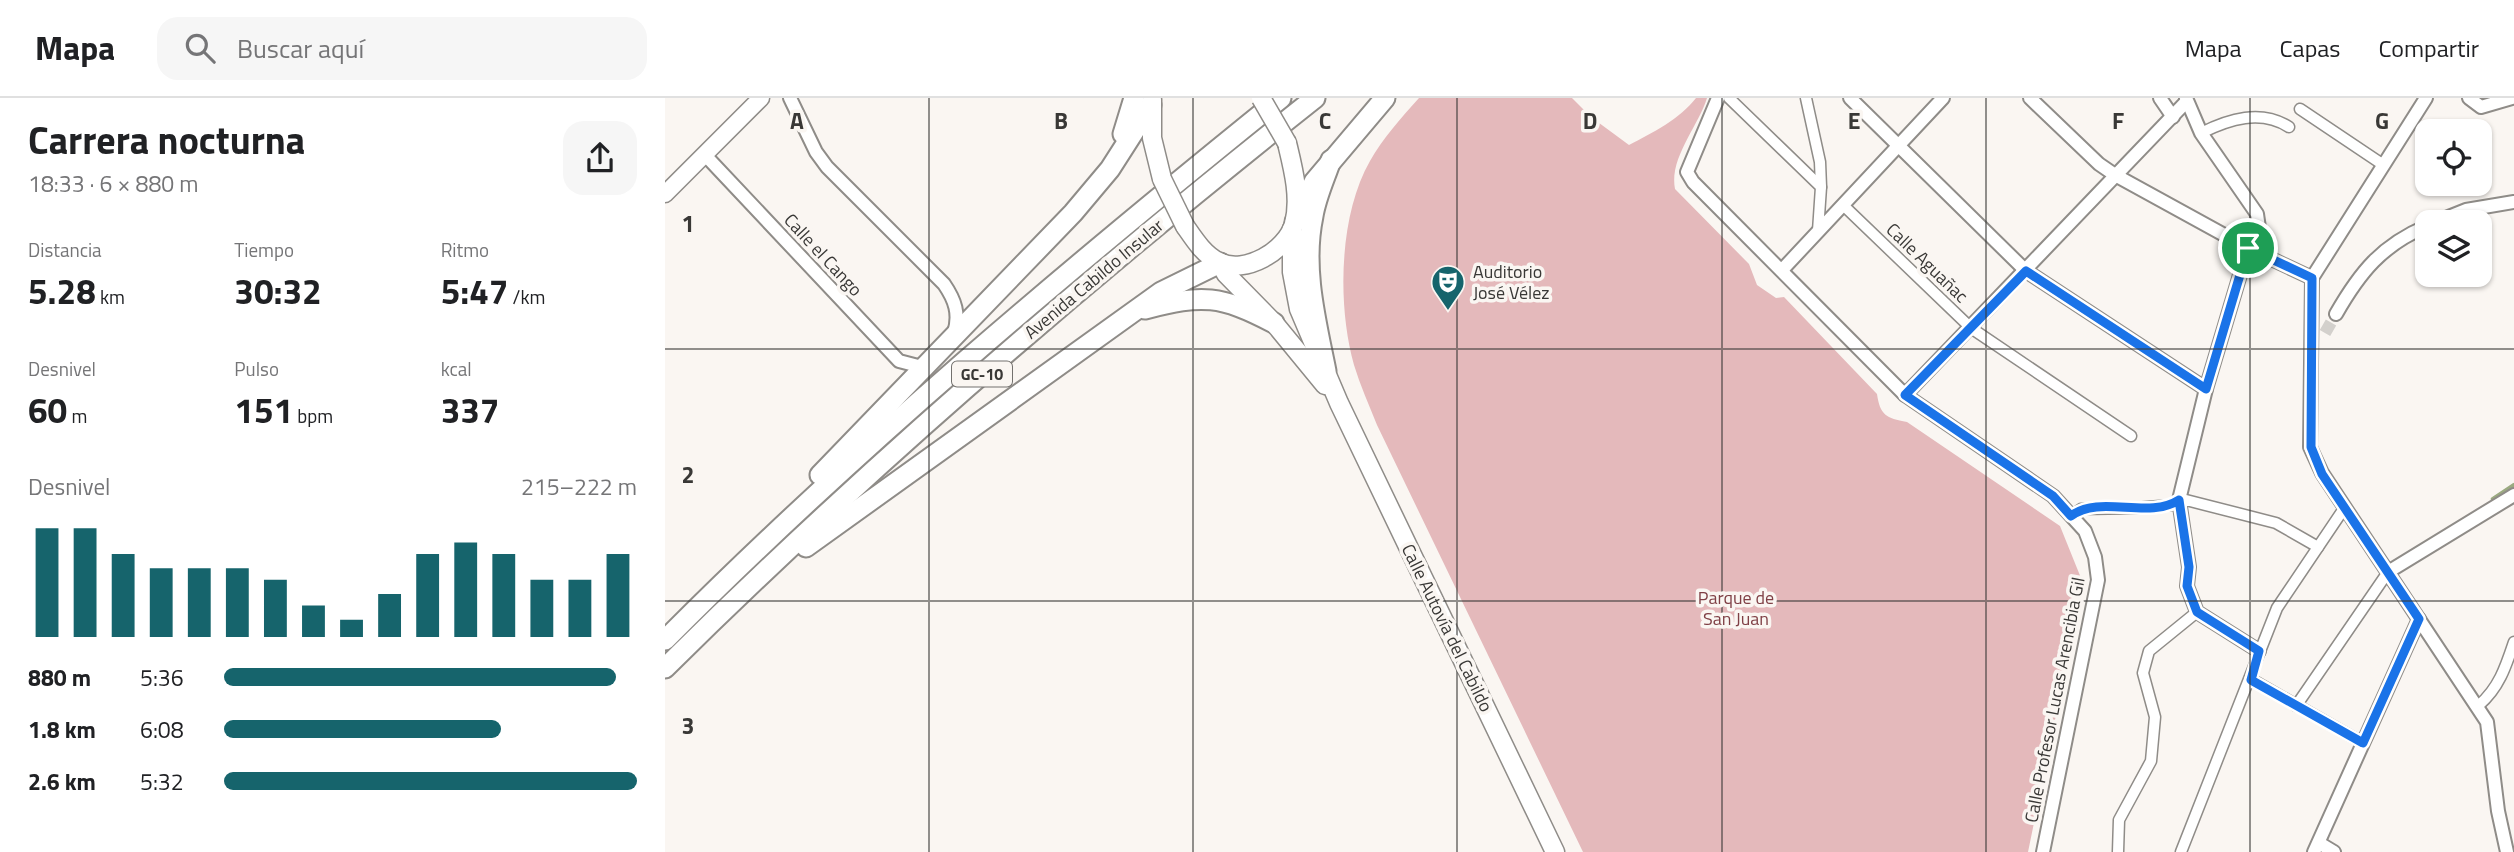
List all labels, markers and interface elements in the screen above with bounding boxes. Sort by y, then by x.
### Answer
search box [157,17,647,80]
text: Mapa [35,23,115,73]
icon: search [181,29,219,67]
text: Buscar aquí [237,29,364,68]
text: Mapa [2185,30,2242,66]
text: Capas [2280,30,2340,66]
text: Compartir [2378,30,2479,66]
text: A [790,103,804,138]
text: B [1054,103,1068,138]
text: C [1319,103,1331,138]
text: D [1583,103,1597,138]
text: E [1848,103,1860,138]
text: F [2112,103,2124,138]
text: G [2375,103,2389,138]
text: Carrera nocturna [28,111,305,169]
map controls [2415,119,2492,287]
button: locate [2415,119,2492,196]
button: share [563,121,637,195]
text: 18:33 · 6 × 880 m [28,166,198,201]
text: 1 [682,206,694,241]
street label: Calle el Cango [778,207,869,302]
button: layers [2415,210,2492,287]
street label: Avenida Cabildo Insular [1018,212,1169,345]
street label: Calle Aguañac [1880,216,1975,309]
pin [2218,218,2278,278]
icon: arrive [2229,229,2267,267]
text: Distancia [28,235,102,264]
text: Tiempo [234,235,294,264]
text: Ritmo [441,235,489,264]
place label: Auditorio José Vélez [1473,258,1549,306]
theatre icon: Auditorio José Vélez [1429,263,1467,312]
text: 5.28 [28,264,96,318]
text: 30:32 [234,264,322,318]
text: 5:47 [441,264,508,318]
text: km [96,282,125,311]
text: /km [508,282,545,311]
text: Desnivel [28,354,96,383]
text: Pulso [234,354,279,383]
text: kcal [441,354,472,383]
road number: GC-10 [952,362,1012,386]
text: 60 [28,383,67,437]
text: 151 [234,383,293,437]
text: 337 [441,383,499,437]
text: m [67,401,87,430]
text: bpm [293,401,333,430]
text: 2 [682,457,694,492]
text: Desnivel [28,469,110,504]
text: 215–222 m [521,469,637,504]
street label: Calle Autovía del Cabildo [1395,539,1500,716]
street label: Calle Profesor Lucas Arencibia Gil [2017,575,2092,825]
park label: Parque de San Juan [1698,584,1774,632]
text: 880 m [28,660,91,695]
text: 5:36 [140,660,184,695]
text: 3 [682,708,694,743]
text: 1.8 km [28,712,96,747]
text: 6:08 [140,712,184,747]
text: 2.6 km [28,764,96,799]
text: 5:32 [140,764,184,799]

